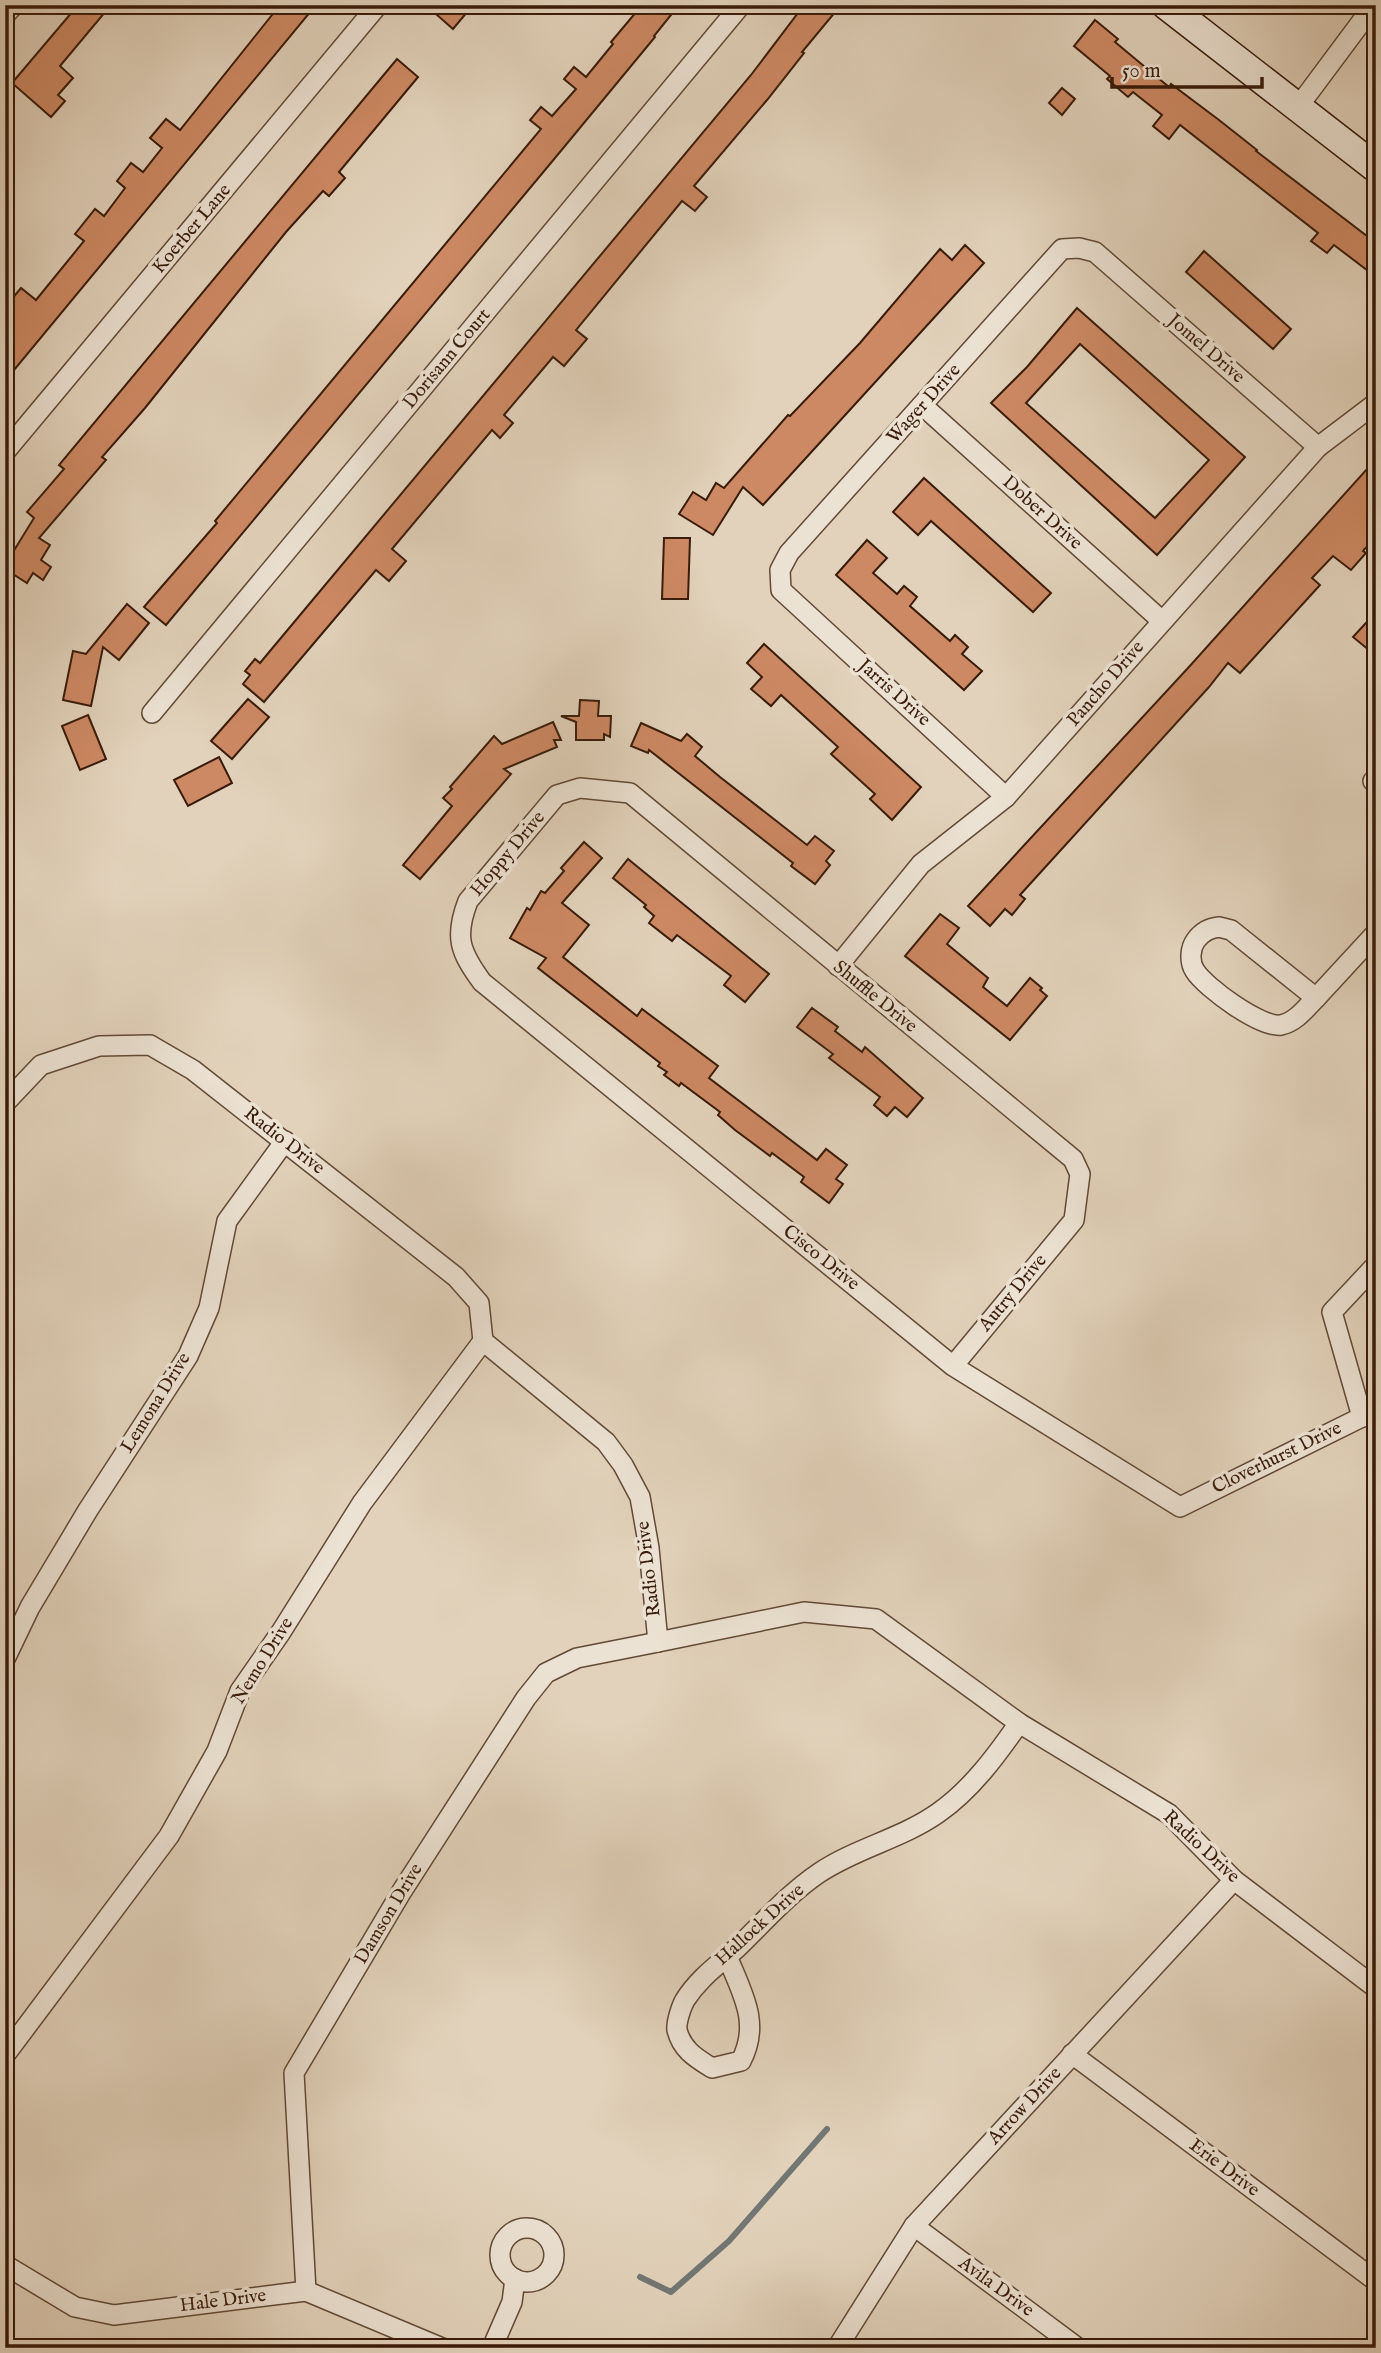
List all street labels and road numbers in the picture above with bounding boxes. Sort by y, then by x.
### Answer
street label: Koerber Lane [147,179,237,279]
street label: Dorisann Court [398,303,496,414]
street label: Jomel Drive [1161,308,1250,389]
street label: Wager Drive [882,359,966,449]
street label: Dober Drive [997,471,1087,555]
street label: Pancho Drive [1062,636,1150,732]
street label: Jarris Drive [851,653,936,732]
street label: Hoppy Drive [465,806,551,902]
street label: Shuffle Drive [828,956,922,1039]
street label: Radio Drive [239,1102,330,1180]
street label: Cisco Drive [778,1220,865,1296]
street label: Autry Drive [973,1249,1053,1337]
street label: Lemona Drive [116,1348,197,1458]
street label: Cloverhurst Drive [1208,1416,1346,1500]
street label: Radio Drive [631,1519,667,1618]
street label: Nemo Drive [227,1613,299,1709]
street label: Radio Drive [1158,1805,1245,1889]
street label: Damson Drive [349,1859,429,1969]
street label: Hallock Drive [710,1878,810,1971]
street label: Arrow Drive [982,2062,1067,2151]
street label: Erie Drive [1184,2134,1264,2203]
street label: Avila Drive [953,2251,1039,2323]
street label: Hale Drive [178,2284,268,2318]

